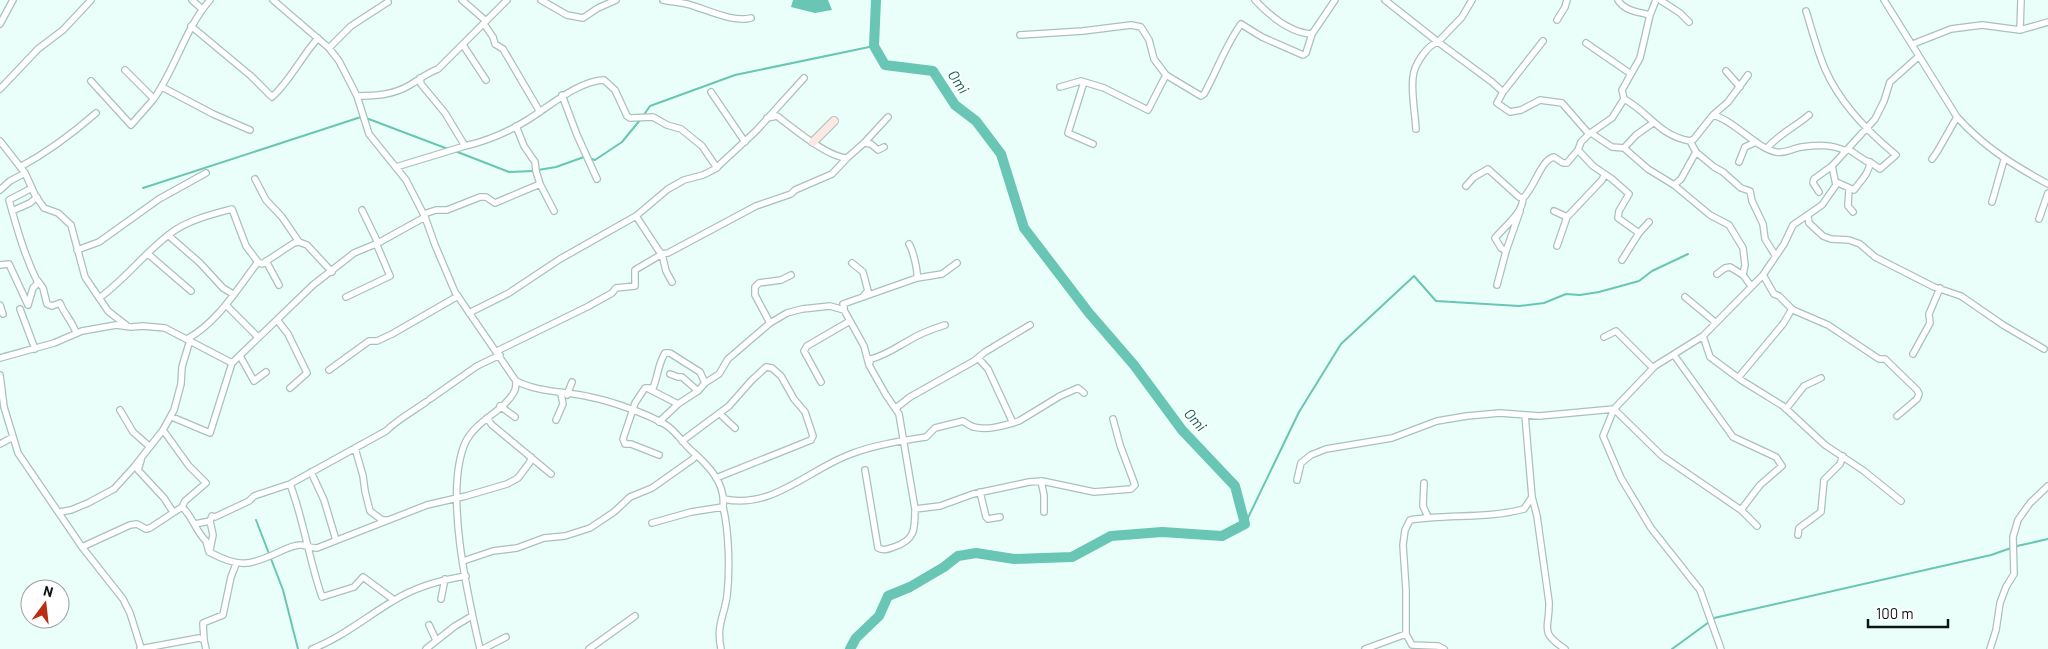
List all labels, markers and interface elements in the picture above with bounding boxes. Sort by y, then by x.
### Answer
water label: Omi [944,66,973,97]
water label: Omi [1181,404,1211,435]
north arrow [20,579,70,629]
text: N [42,582,55,600]
scale bar [1868,596,1948,628]
text: 100 m [1876,604,1914,622]

